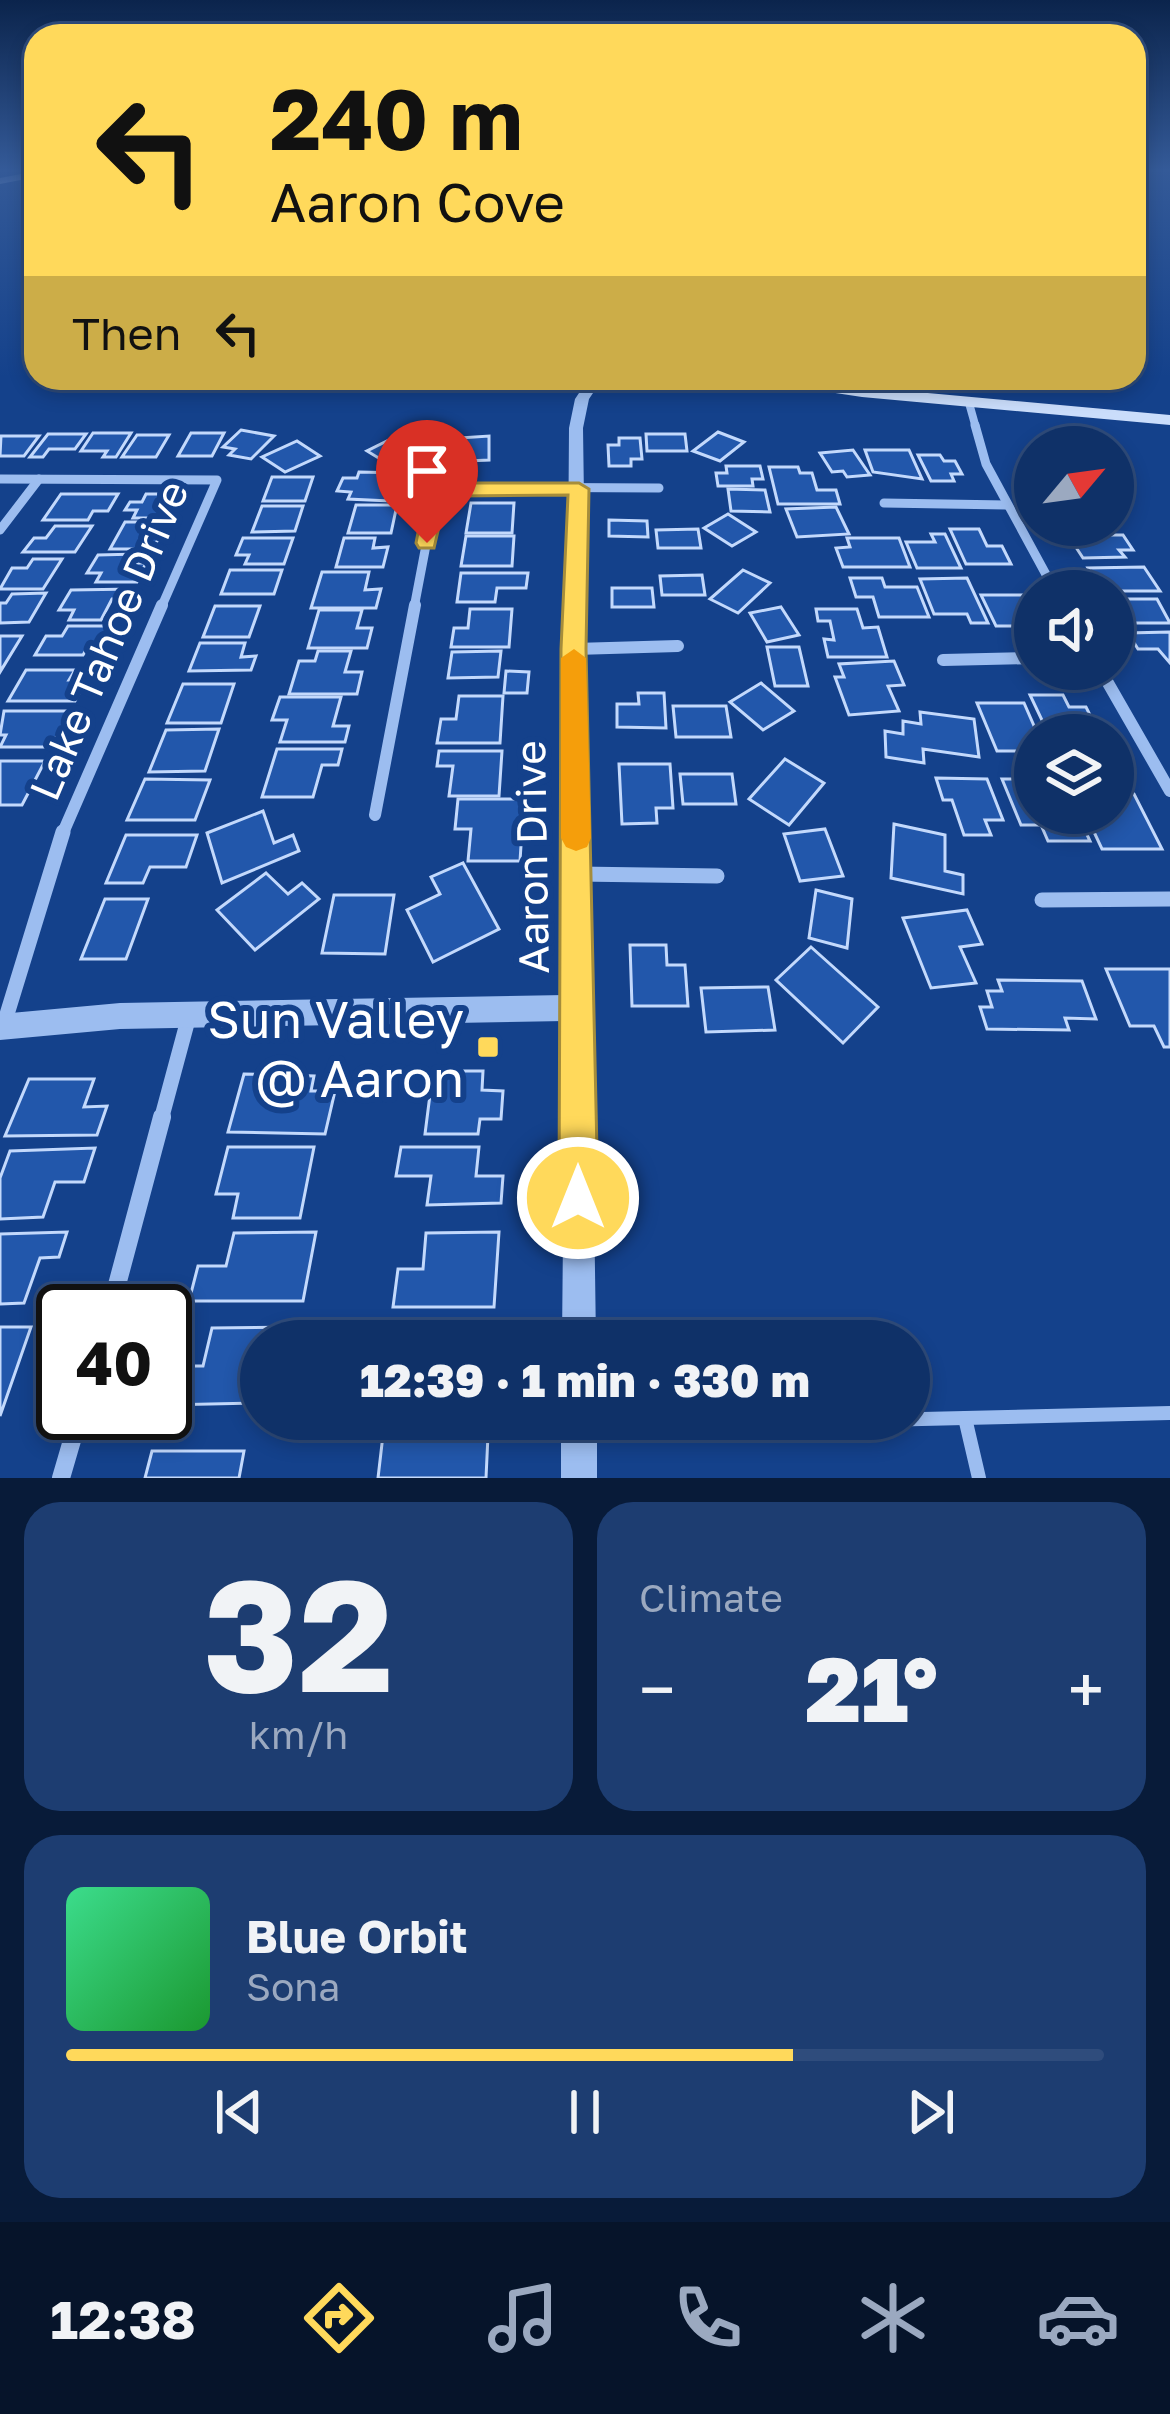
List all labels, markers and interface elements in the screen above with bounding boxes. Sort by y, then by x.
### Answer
text: 240 m [270,68,523,168]
icon: left [72,72,228,228]
text: Aaron Cove [270,169,565,234]
icon: left [205,300,271,366]
text: Then [72,306,181,360]
pin [376,420,478,543]
north arrow [1014,426,1134,546]
map controls [1014,426,1134,834]
icon: arrive [394,438,460,504]
street label: Lake Tahoe Drive [18,473,198,807]
button: sound [1014,570,1134,690]
button: layers [1014,714,1134,834]
street label: Aaron Drive [504,740,558,974]
place label: Sun Valley @ Aaron [207,988,464,1108]
marker: Sun Valley @ Aaron [475,1034,501,1060]
position arrow [515,1135,641,1261]
speed limit sign: 40 [36,1284,192,1440]
text: 12:39 · 1 min · 330 m [360,1353,810,1407]
text: 32 [203,1539,394,1726]
text: Climate [639,1574,783,1621]
text: 21° [805,1634,938,1742]
text: − [639,1649,675,1729]
text: + [1068,1649,1104,1729]
text: km/h [249,1711,348,1758]
text: Blue Orbit [246,1909,468,1963]
text: Sona [246,1963,340,2010]
icon: previous [206,2079,272,2145]
icon: pause [552,2079,618,2145]
icon: next [898,2079,964,2145]
icon: directions [297,2276,381,2360]
icon: music [481,2276,565,2360]
icon: phone [666,2276,750,2360]
icon: climate [851,2276,935,2360]
icon: car [1036,2276,1120,2360]
text: 12:38 [50,2286,196,2351]

